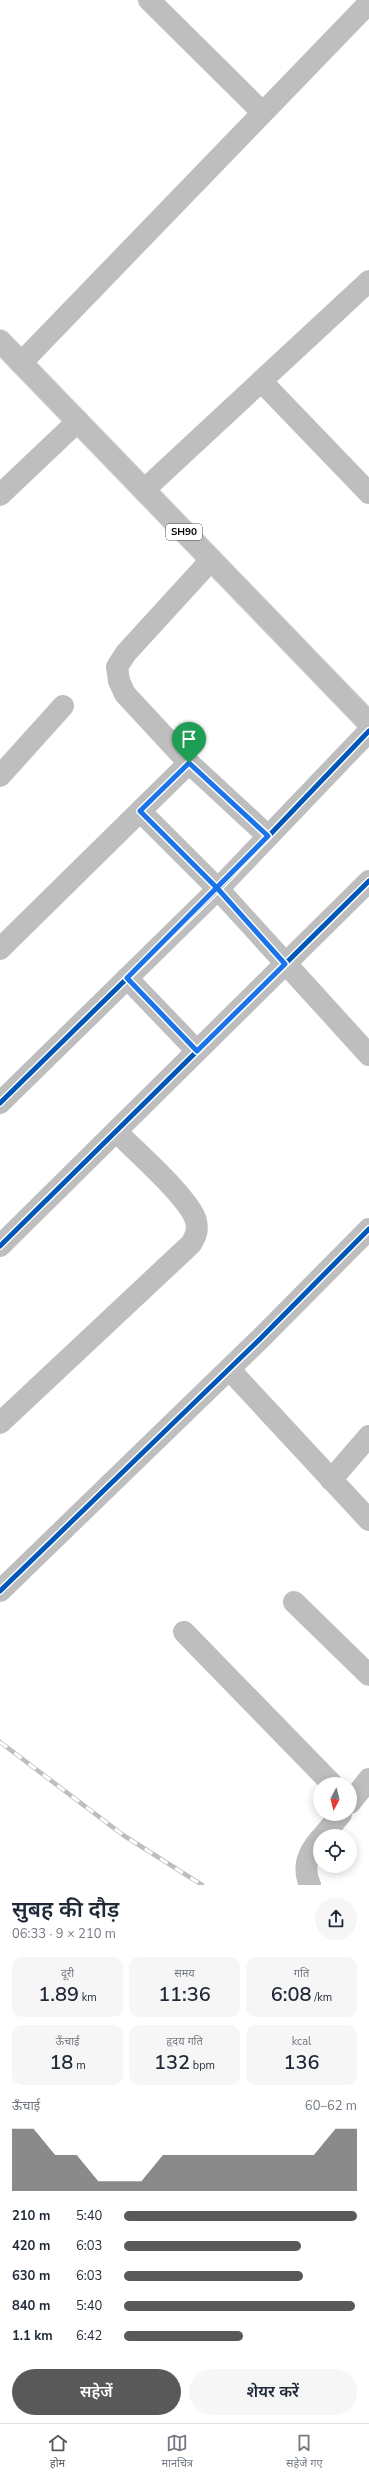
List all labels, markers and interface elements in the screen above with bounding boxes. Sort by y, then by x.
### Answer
road number: SH90 [166,524,202,540]
pin [172,722,206,763]
icon: arrive [178,728,200,750]
north arrow [313,1777,357,1821]
map controls [313,1777,357,1873]
button: locate [313,1829,357,1873]
text: सुबह की दौड़ [12,1895,119,1925]
button: share [315,1898,357,1940]
text: 06:33 · 9 × 210 m [12,1925,116,1943]
text: दूरी [61,1966,74,1981]
text: समय [174,1966,195,1981]
text: गति [294,1966,309,1981]
text: 1.89 [38,1981,79,2008]
text: 11:36 [158,1981,211,2008]
text: 6:08 [271,1981,311,2008]
text: km [79,1990,97,2005]
text: /km [311,1990,332,2005]
text: ऊँचाई [56,2034,79,2049]
text: हृदय गति [166,2034,203,2049]
text: kcal [292,2034,311,2049]
text: 18 [49,2049,73,2076]
text: 132 [154,2049,190,2076]
text: 136 [284,2049,320,2076]
text: m [73,2058,86,2073]
text: bpm [190,2058,215,2073]
text: ऊँचाई [12,2097,40,2115]
text: 60–62 m [305,2097,357,2115]
text: 210 m [12,2207,50,2225]
text: 5:40 [76,2207,102,2225]
text: 420 m [12,2237,50,2255]
text: 6:03 [76,2237,102,2255]
text: 630 m [12,2267,50,2285]
text: 6:03 [76,2267,102,2285]
text: 840 m [12,2297,50,2315]
text: 5:40 [76,2297,102,2315]
text: 1.1 km [12,2327,53,2345]
text: 6:42 [76,2327,102,2345]
button: सहेजें [12,2369,181,2415]
button: शेयर करें [189,2369,357,2415]
tab: होम [47,2432,69,2471]
tab: मानचित्र [162,2432,193,2471]
tab: सहेजे गए [286,2432,323,2471]

